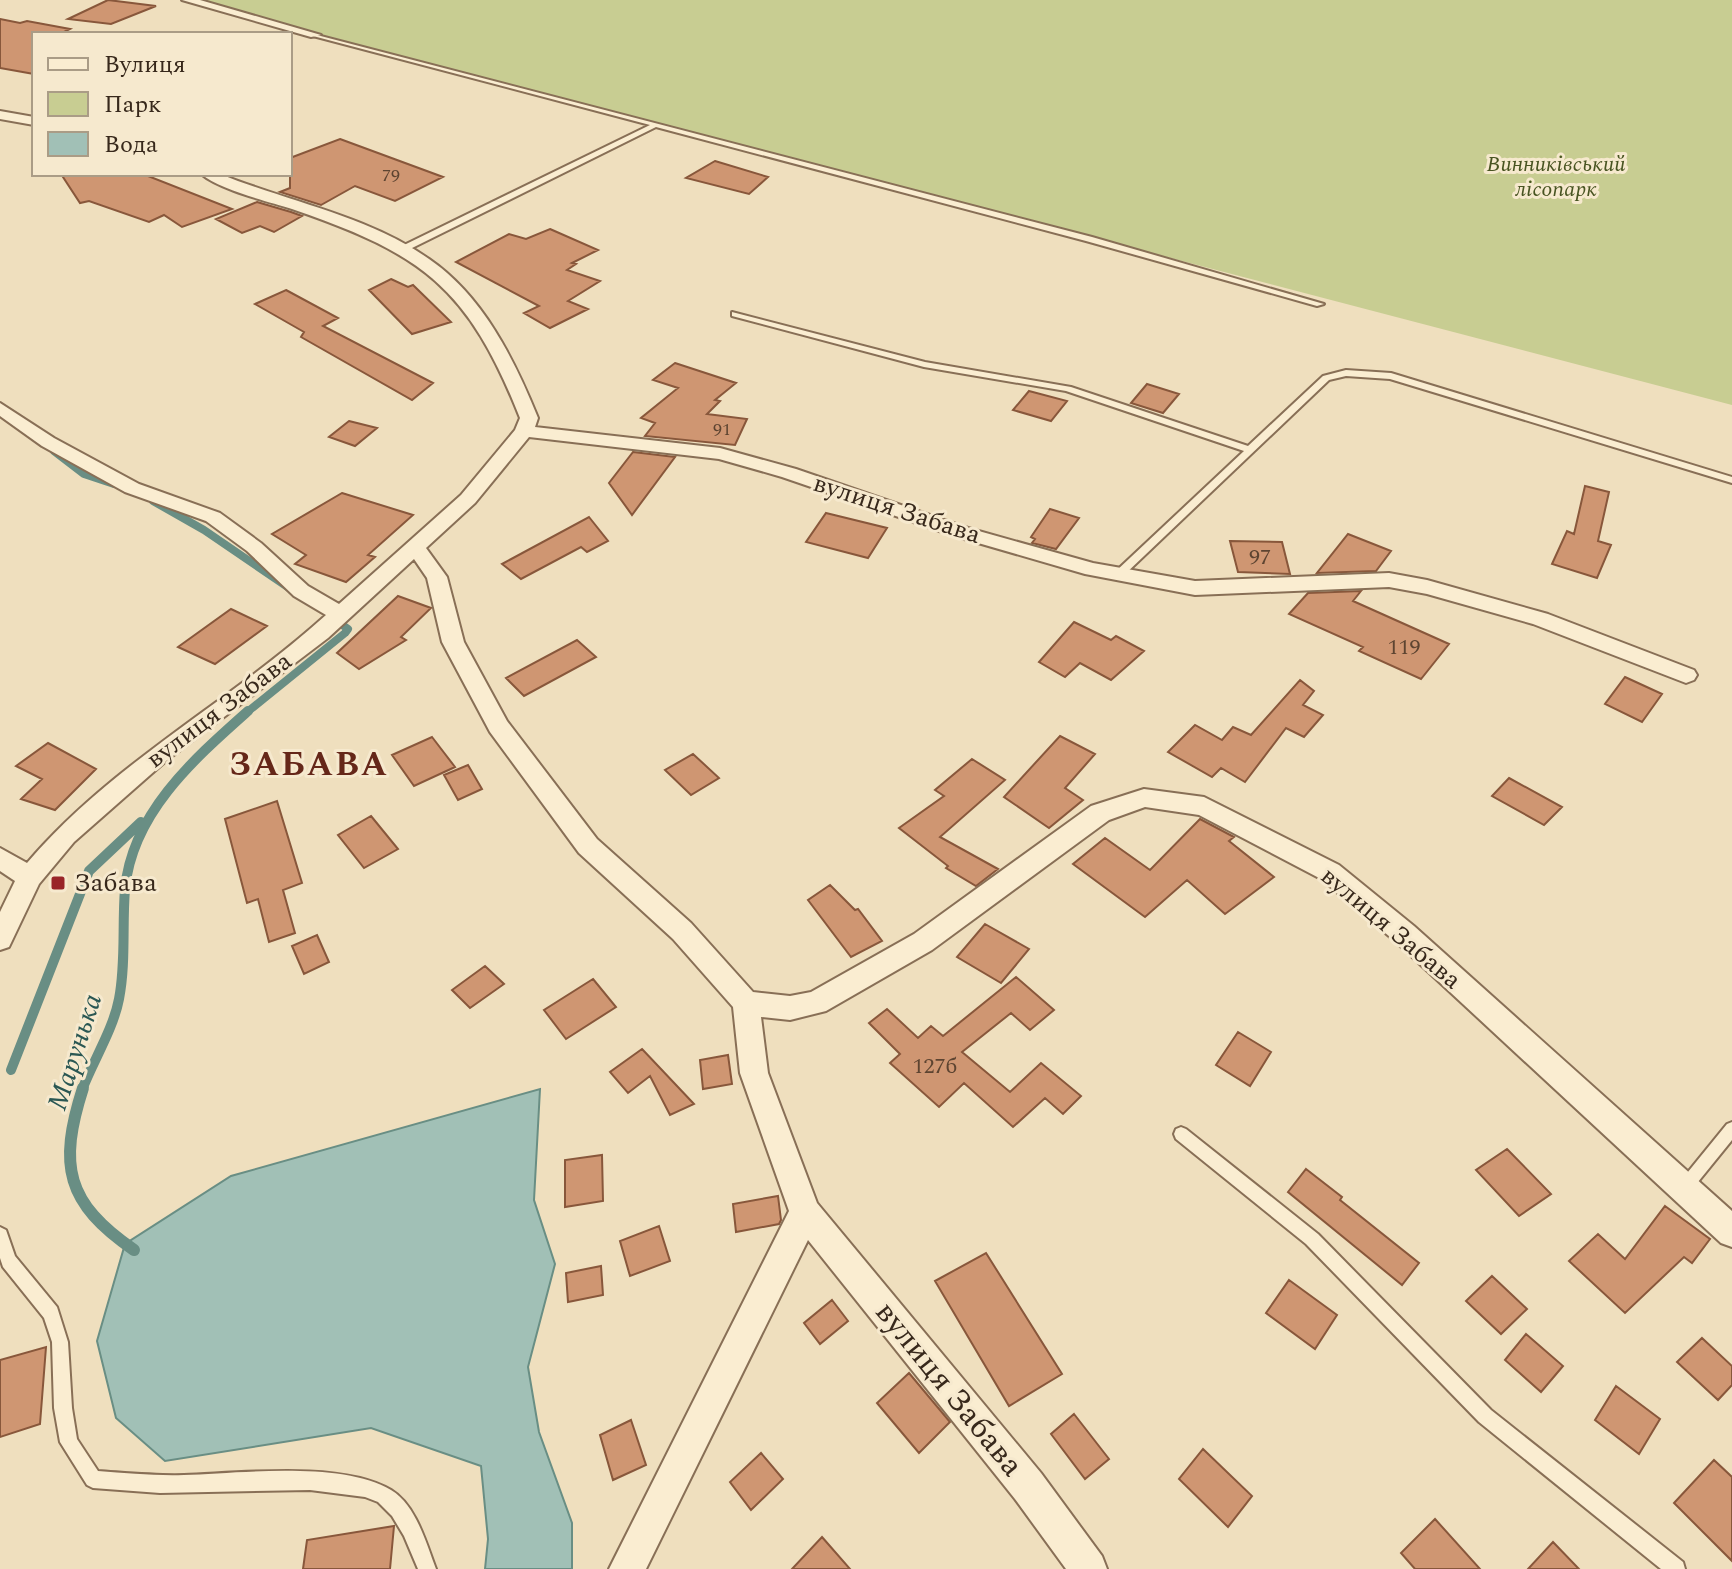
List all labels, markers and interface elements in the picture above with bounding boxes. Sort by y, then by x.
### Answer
legend [32,32,292,176]
text: Вулиця [104,47,186,83]
text: Парк [104,87,161,123]
text: Вода [104,127,158,163]
park label: Винниківський лісопарк [1486,148,1626,206]
house number: 79 [382,162,400,189]
house number: 91 [713,416,731,443]
street label: вулиця Забава [808,463,986,555]
house number: 97 [1249,541,1271,574]
house number: 119 [1387,631,1421,664]
street label: вулиця Забава [137,642,301,778]
district label: ЗАБАВА [229,739,389,791]
street label: вулиця Забава [1311,857,1471,999]
place label: Забава [74,863,157,903]
marker: Забава [49,874,67,892]
water label: Марунька [36,988,114,1116]
house number: 127б [913,1050,957,1083]
street label: вулиця Забава [863,1290,1036,1488]

